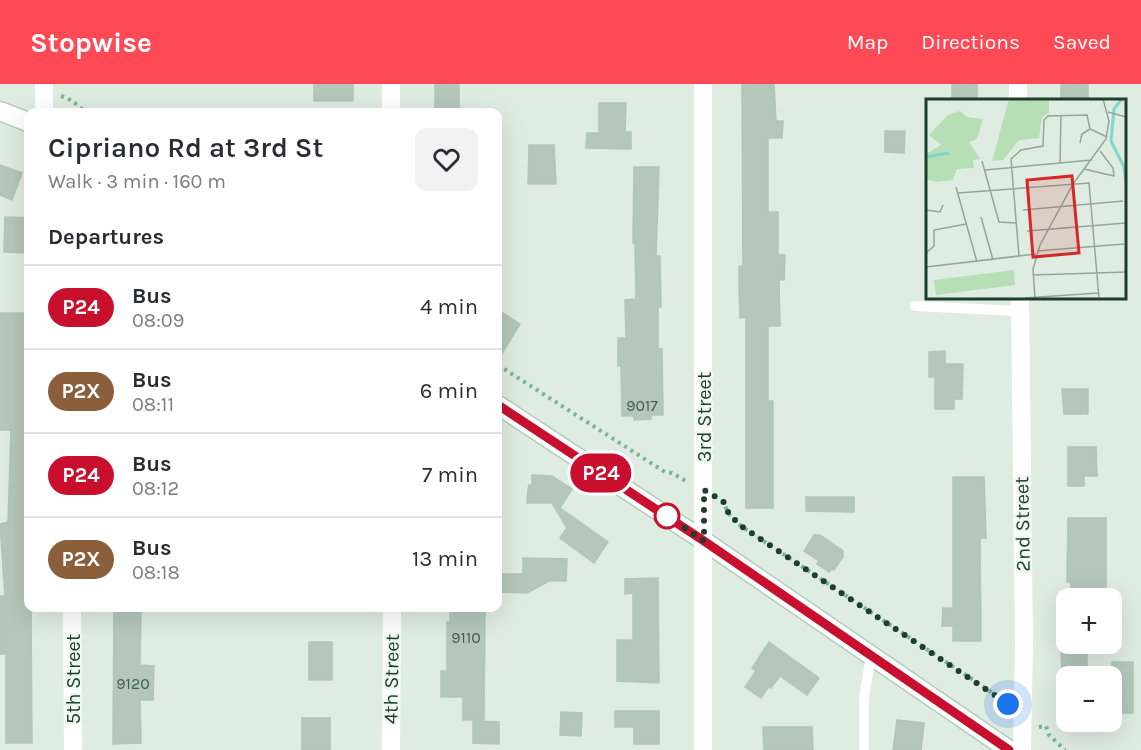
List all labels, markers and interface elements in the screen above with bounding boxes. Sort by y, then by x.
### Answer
text: Stopwise [30,26,152,59]
text: Map [847,30,888,54]
text: Directions [921,30,1020,54]
text: Saved [1053,30,1111,54]
inset map [926,99,1126,298]
button: heart [415,128,478,191]
text: Cipriano Rd at 3rd St [48,131,323,164]
text: Walk · 3 min · 160 m [48,170,226,193]
text: Departures [48,224,164,250]
text: Bus [132,283,172,309]
text: 4 min [420,294,478,320]
text: P24 [62,295,100,319]
text: 08:09 [132,309,184,332]
text: Bus [132,367,172,393]
street label: 3rd Street [693,371,716,462]
text: 6 min [420,378,478,404]
text: P2X [61,379,101,403]
text: 08:11 [132,393,174,416]
house number: 9017 [626,396,658,415]
text: Bus [132,451,172,477]
line badge: P24 [566,454,636,492]
text: P24 [582,461,620,485]
text: 7 min [422,462,478,488]
text: P24 [62,463,100,487]
street label: 2nd Street [1010,476,1035,572]
text: 08:12 [132,477,179,500]
unlabelled marker [654,503,680,529]
text: Bus [132,535,172,561]
text: 13 min [412,546,478,572]
text: P2X [61,547,101,571]
text: 08:18 [132,561,180,584]
map controls [1056,588,1122,732]
button: + [1056,588,1122,654]
house number: 9110 [451,628,481,647]
street label: 5th Street [62,633,85,724]
street label: 4th Street [379,633,404,724]
button: − [1056,666,1122,732]
house number: 9120 [116,674,150,693]
your location [993,689,1023,719]

